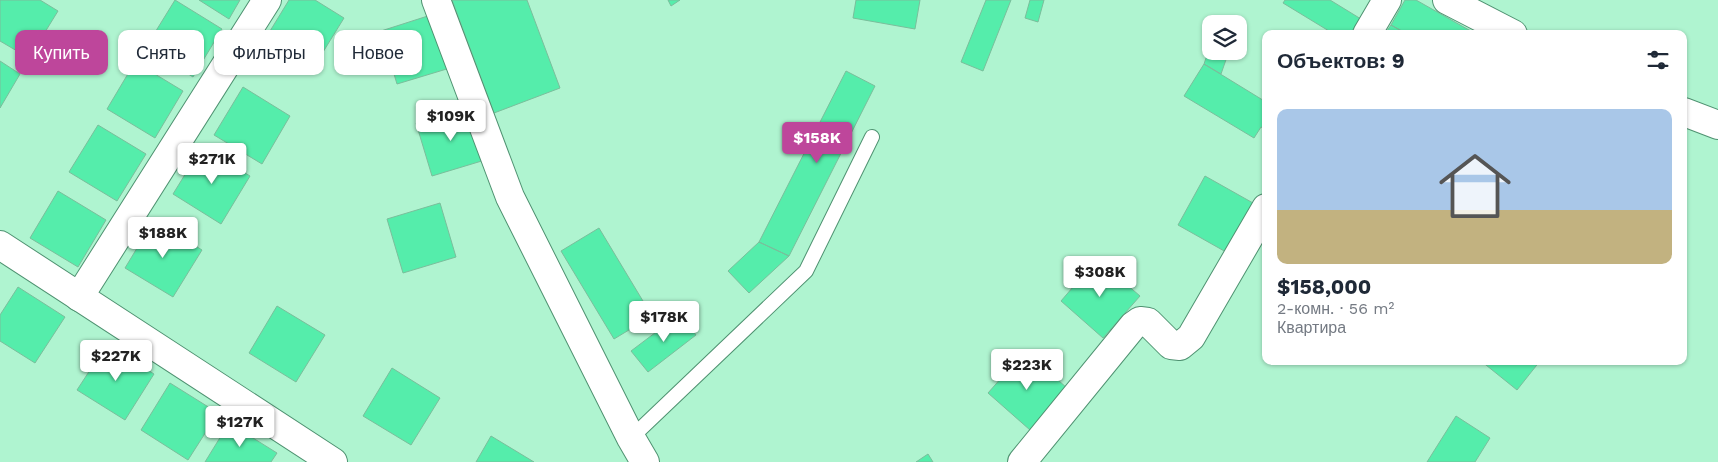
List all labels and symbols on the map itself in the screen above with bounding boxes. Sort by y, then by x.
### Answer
pin: $109K [416,100,486,142]
pin: $158K [782,121,852,164]
pin: $271K [177,142,247,185]
pin: $188K [128,216,198,259]
pin: $308K [1065,256,1135,298]
pin: $178K [629,300,699,343]
pin: $227K [81,340,151,382]
pin: $223K [992,348,1062,391]
pin: $127K [205,406,275,448]

